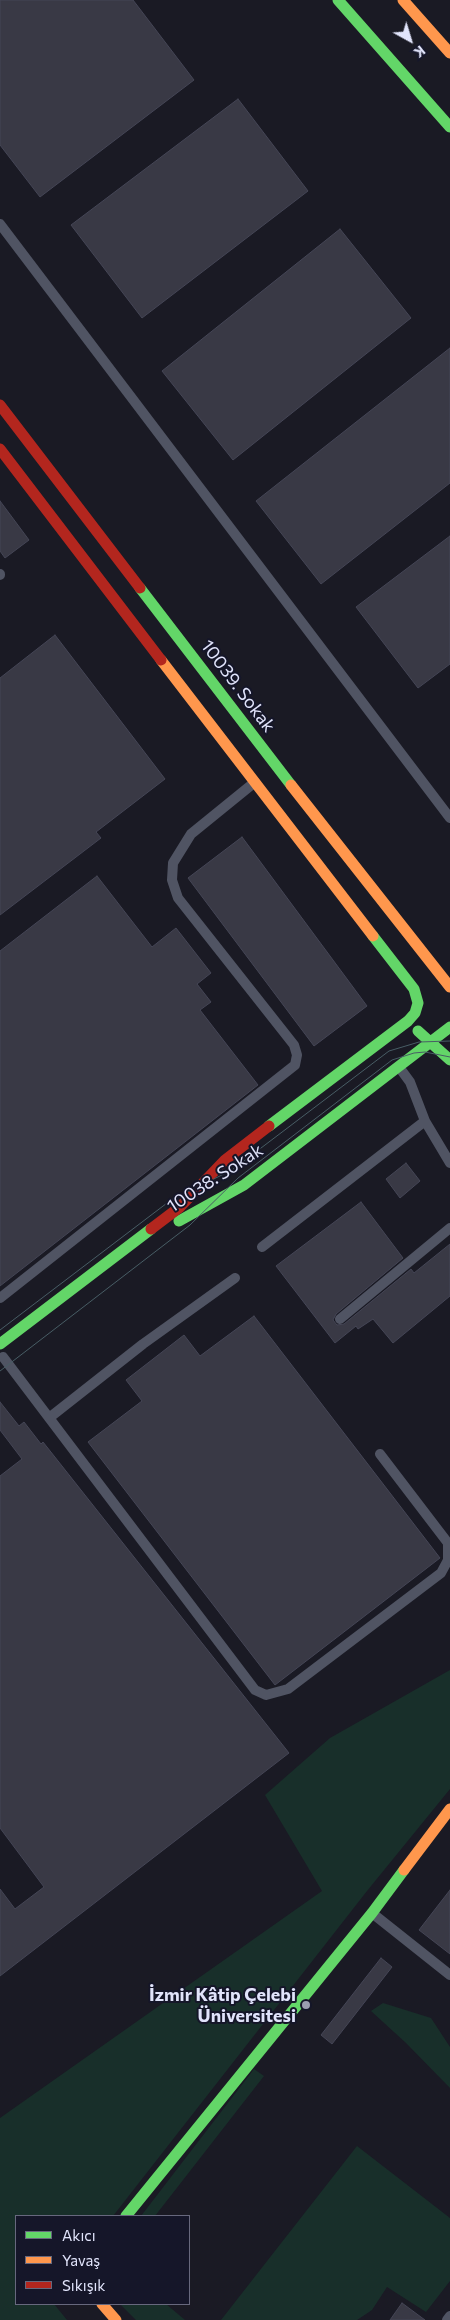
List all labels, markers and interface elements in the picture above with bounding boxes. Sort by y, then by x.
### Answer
north arrow [385,15,435,65]
text: K [411,42,429,62]
street label: 10039. Sokak [196,636,280,736]
street label: 10038. Sokak [163,1139,267,1217]
place label: İzmir Kâtip Çelebi Üniversitesi [149,1984,296,2026]
marker: İzmir Kâtip Çelebi Üniversitesi [300,1999,312,2011]
legend [15,2215,190,2305]
text: Akıcı [62,2226,96,2244]
text: Yavaş [62,2251,100,2269]
text: Sıkışık [62,2276,105,2294]

